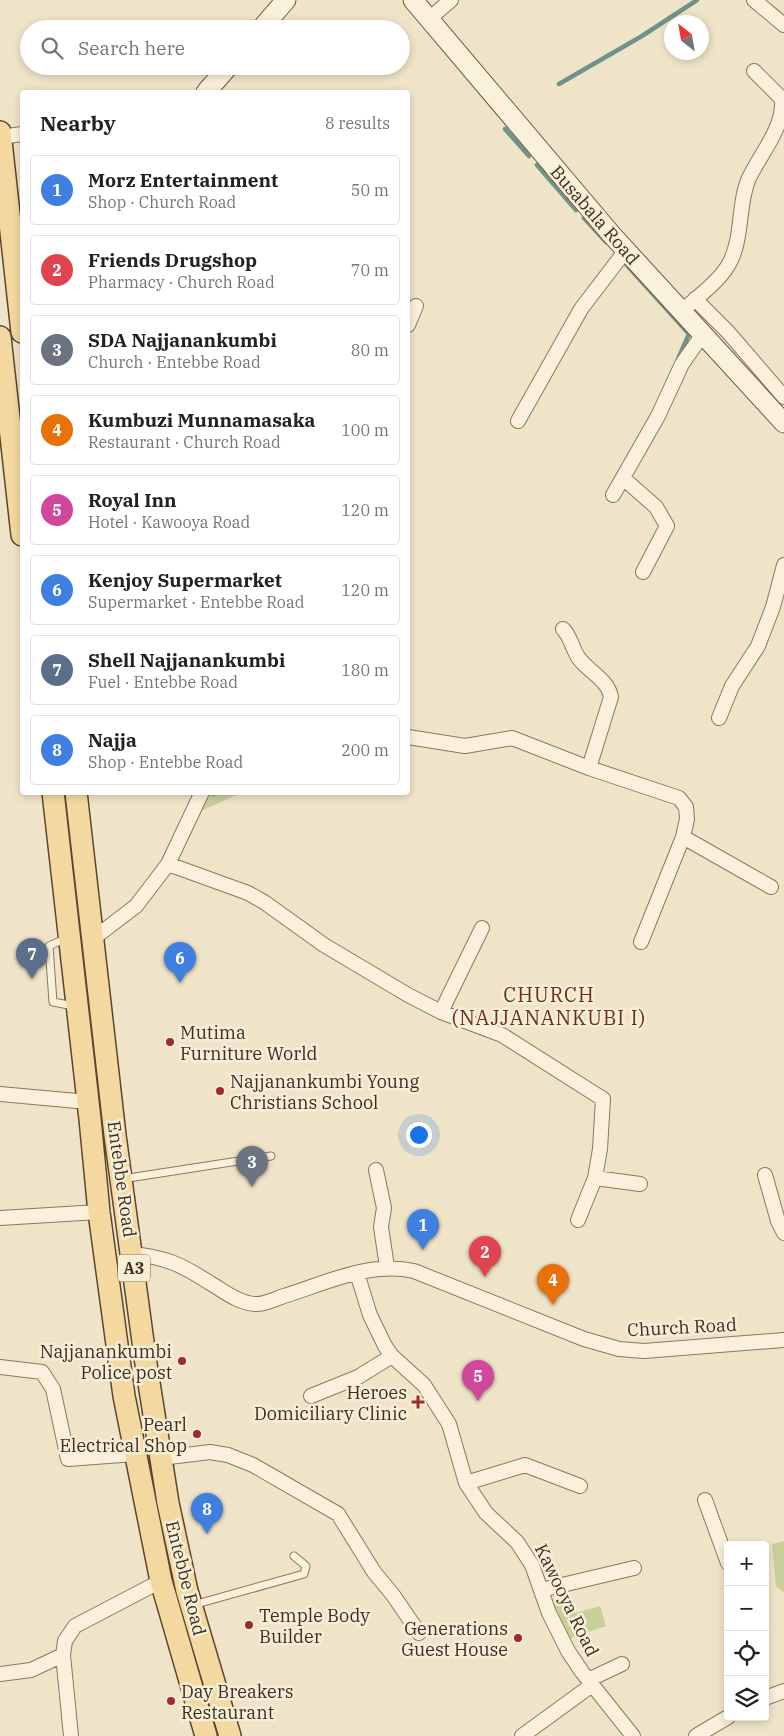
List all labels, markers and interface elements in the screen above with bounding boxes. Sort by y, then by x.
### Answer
north arrow [664,15,709,60]
search box [20,20,410,75]
icon: search [38,34,66,62]
text: Search here [78,36,185,60]
text: Nearby [40,109,116,137]
text: 8 results [325,113,390,133]
street label: Busabala Road [545,160,645,270]
text: Morz Entertainment [88,168,278,192]
text: 1 [52,180,62,200]
text: 50 m [351,180,389,200]
text: Shop · Church Road [88,192,236,212]
text: Friends Drugshop [88,248,257,272]
text: 2 [52,260,62,280]
text: 70 m [351,260,389,280]
text: Pharmacy · Church Road [88,272,275,292]
text: SDA Najjanankumbi [88,328,277,352]
text: 3 [52,340,62,360]
text: 80 m [351,340,389,360]
text: Church · Entebbe Road [88,352,261,372]
text: Kumbuzi Munnamasaka [88,408,315,432]
text: 4 [52,420,62,440]
text: 100 m [341,420,389,440]
text: Restaurant · Church Road [88,432,281,452]
text: Royal Inn [88,488,177,512]
text: 5 [52,500,62,520]
text: 120 m [341,500,389,520]
text: Hotel · Kawooya Road [88,512,250,532]
text: Kenjoy Supermarket [88,568,282,592]
text: 6 [52,580,62,600]
text: 120 m [341,580,389,600]
text: Supermarket · Entebbe Road [88,592,304,612]
text: Shell Najjanankumbi [88,648,285,672]
text: 7 [52,660,62,680]
text: 180 m [341,660,389,680]
text: Fuel · Entebbe Road [88,672,238,692]
text: Najja [88,728,137,752]
text: 8 [52,740,62,760]
text: 200 m [341,740,389,760]
text: Shop · Entebbe Road [88,752,243,772]
pin: 7 [16,938,48,979]
pin: 6 [164,942,196,983]
district label: CHURCH (NAJJANANKUBI I) [452,981,646,1031]
place label: Mutima Furniture World [180,1021,318,1065]
marker: Mutima Furniture World [164,1036,176,1048]
place label: Najjanankumbi Young Christians School [230,1070,419,1114]
marker: Najjanankumbi Young Christians School [214,1085,226,1097]
street label: Entebbe Road [102,1119,142,1239]
your location [406,1122,432,1148]
pin: 3 [236,1146,268,1187]
pin: 1 [407,1209,439,1250]
pin: 2 [469,1236,501,1277]
road number: A3 [118,1254,150,1282]
pin: 4 [537,1264,569,1305]
street label: Church Road [627,1313,737,1341]
place label: Najjanankumbi Police post [40,1340,172,1384]
marker: Najjanankumbi Police post [176,1355,188,1367]
pin: 5 [462,1360,494,1401]
place label: Heroes Domiciliary Clinic [254,1381,407,1425]
marker: Heroes Domiciliary Clinic [411,1395,425,1409]
place label: Pearl Electrical Shop [59,1413,187,1457]
marker: Pearl Electrical Shop [191,1428,203,1440]
pin: 8 [191,1493,223,1534]
street label: Entebbe Road [161,1518,211,1638]
street label: Kawooya Road [530,1540,604,1660]
map controls [724,1541,769,1721]
button: + [724,1541,769,1586]
button: − [724,1586,769,1631]
place label: Temple Body Builder [259,1604,370,1648]
place label: Generations Guest House [401,1617,508,1661]
marker: Temple Body Builder [243,1619,255,1631]
button: locate [724,1631,769,1676]
marker: Generations Guest House [512,1632,524,1644]
button: layers [724,1676,769,1721]
place label: Day Breakers Restaurant [181,1680,293,1724]
marker: Day Breakers Restaurant [165,1695,177,1707]

